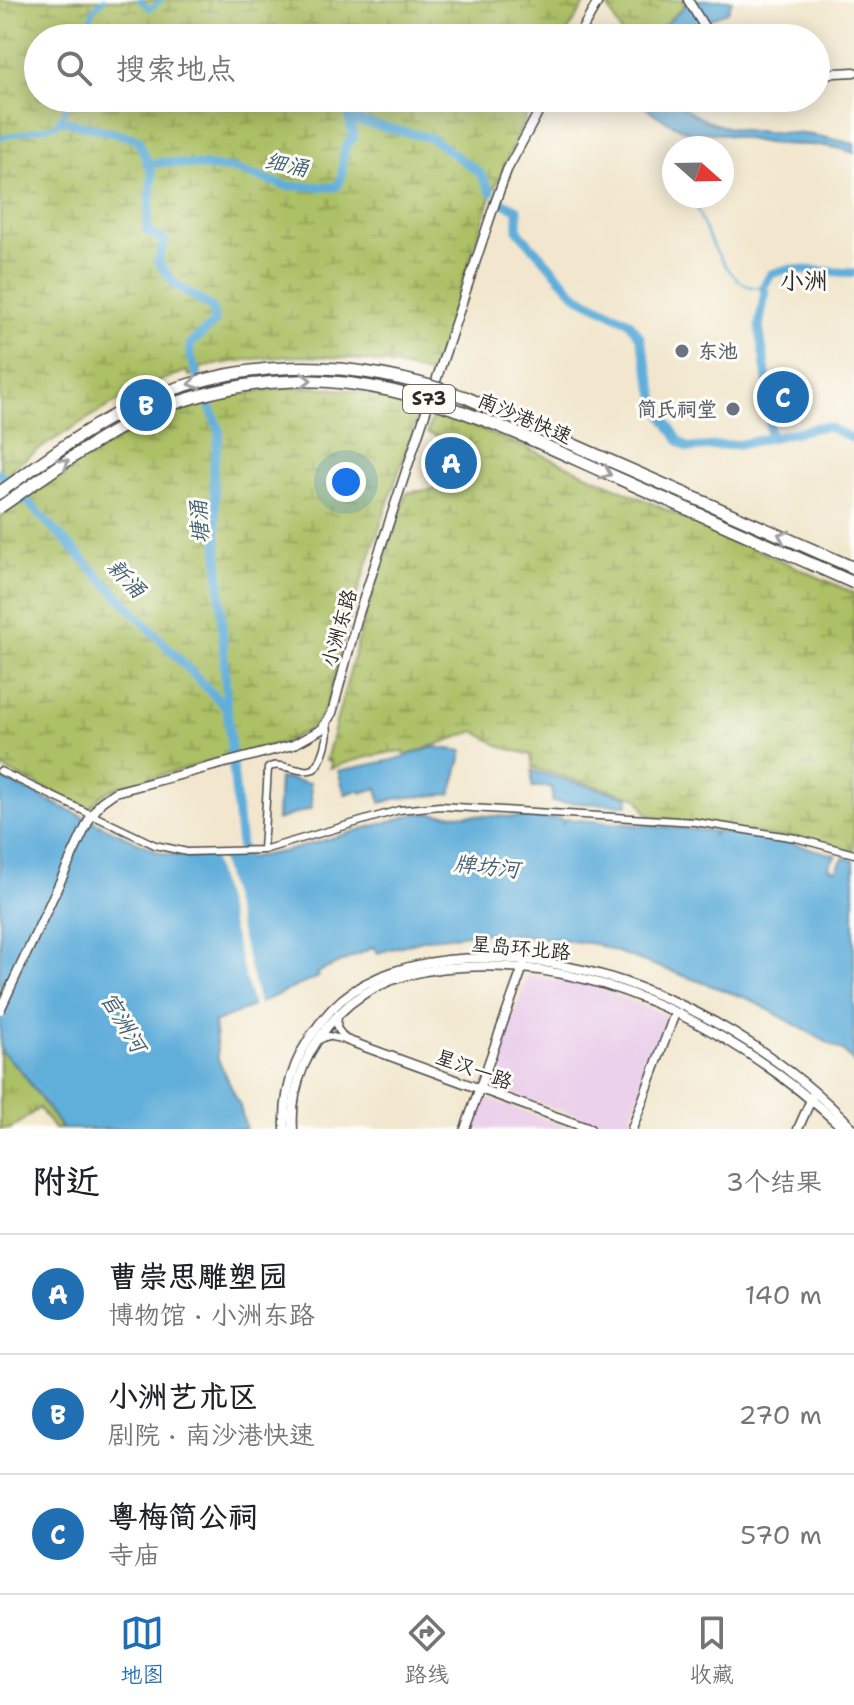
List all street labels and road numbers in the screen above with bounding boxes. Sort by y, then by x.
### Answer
road number: S73 [403,385,455,413]
street label: 南沙港快速 [474,386,576,450]
street label: 小洲东路 [315,585,363,670]
street label: 星岛环北路 [470,931,573,965]
street label: 星汉一路 [432,1043,517,1095]

